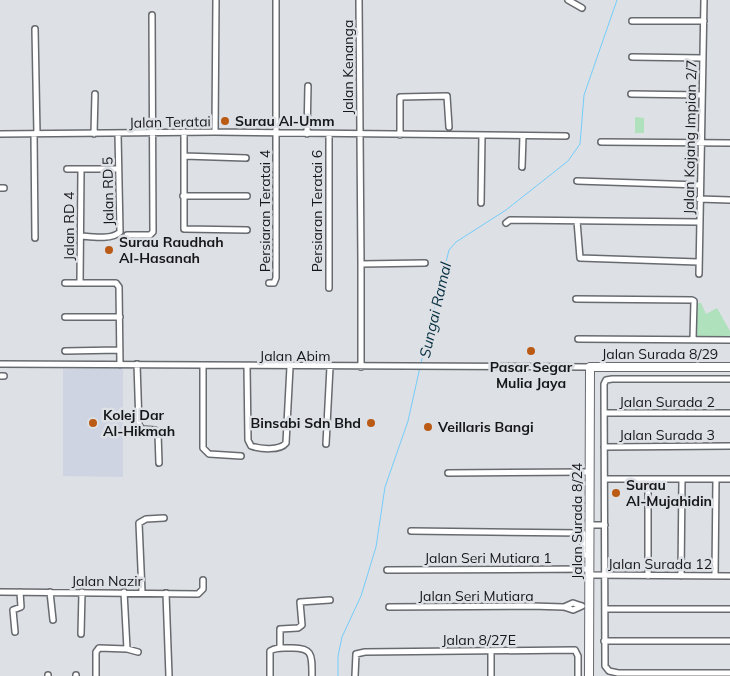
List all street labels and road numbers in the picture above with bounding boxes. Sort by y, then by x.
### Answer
street label: Jalan Kenanga [339,20,357,114]
street label: Jalan Kajang Impian 2/7 [680,60,700,214]
street label: Jalan Teratai [129,112,211,132]
street label: Persiaran Teratai 4 [256,149,274,272]
street label: Persiaran Teratai 6 [308,150,326,272]
street label: Jalan RD 5 [98,156,118,226]
street label: Jalan RD 4 [60,191,78,260]
street label: Jalan Surada 8/29 [602,345,718,363]
street label: Jalan Abim [260,347,330,365]
street label: Jalan Surada 2 [619,393,715,411]
street label: Jalan Surada 3 [619,426,715,444]
street label: Jalan Surada 8/24 [568,462,586,579]
street label: Jalan Seri Mutiara 1 [424,549,552,567]
street label: Jalan Surada 12 [608,555,712,573]
street label: Jalan Nazir [71,572,143,590]
street label: Jalan Seri Mutiara [418,587,534,605]
street label: Jalan 8/27E [442,631,516,649]

